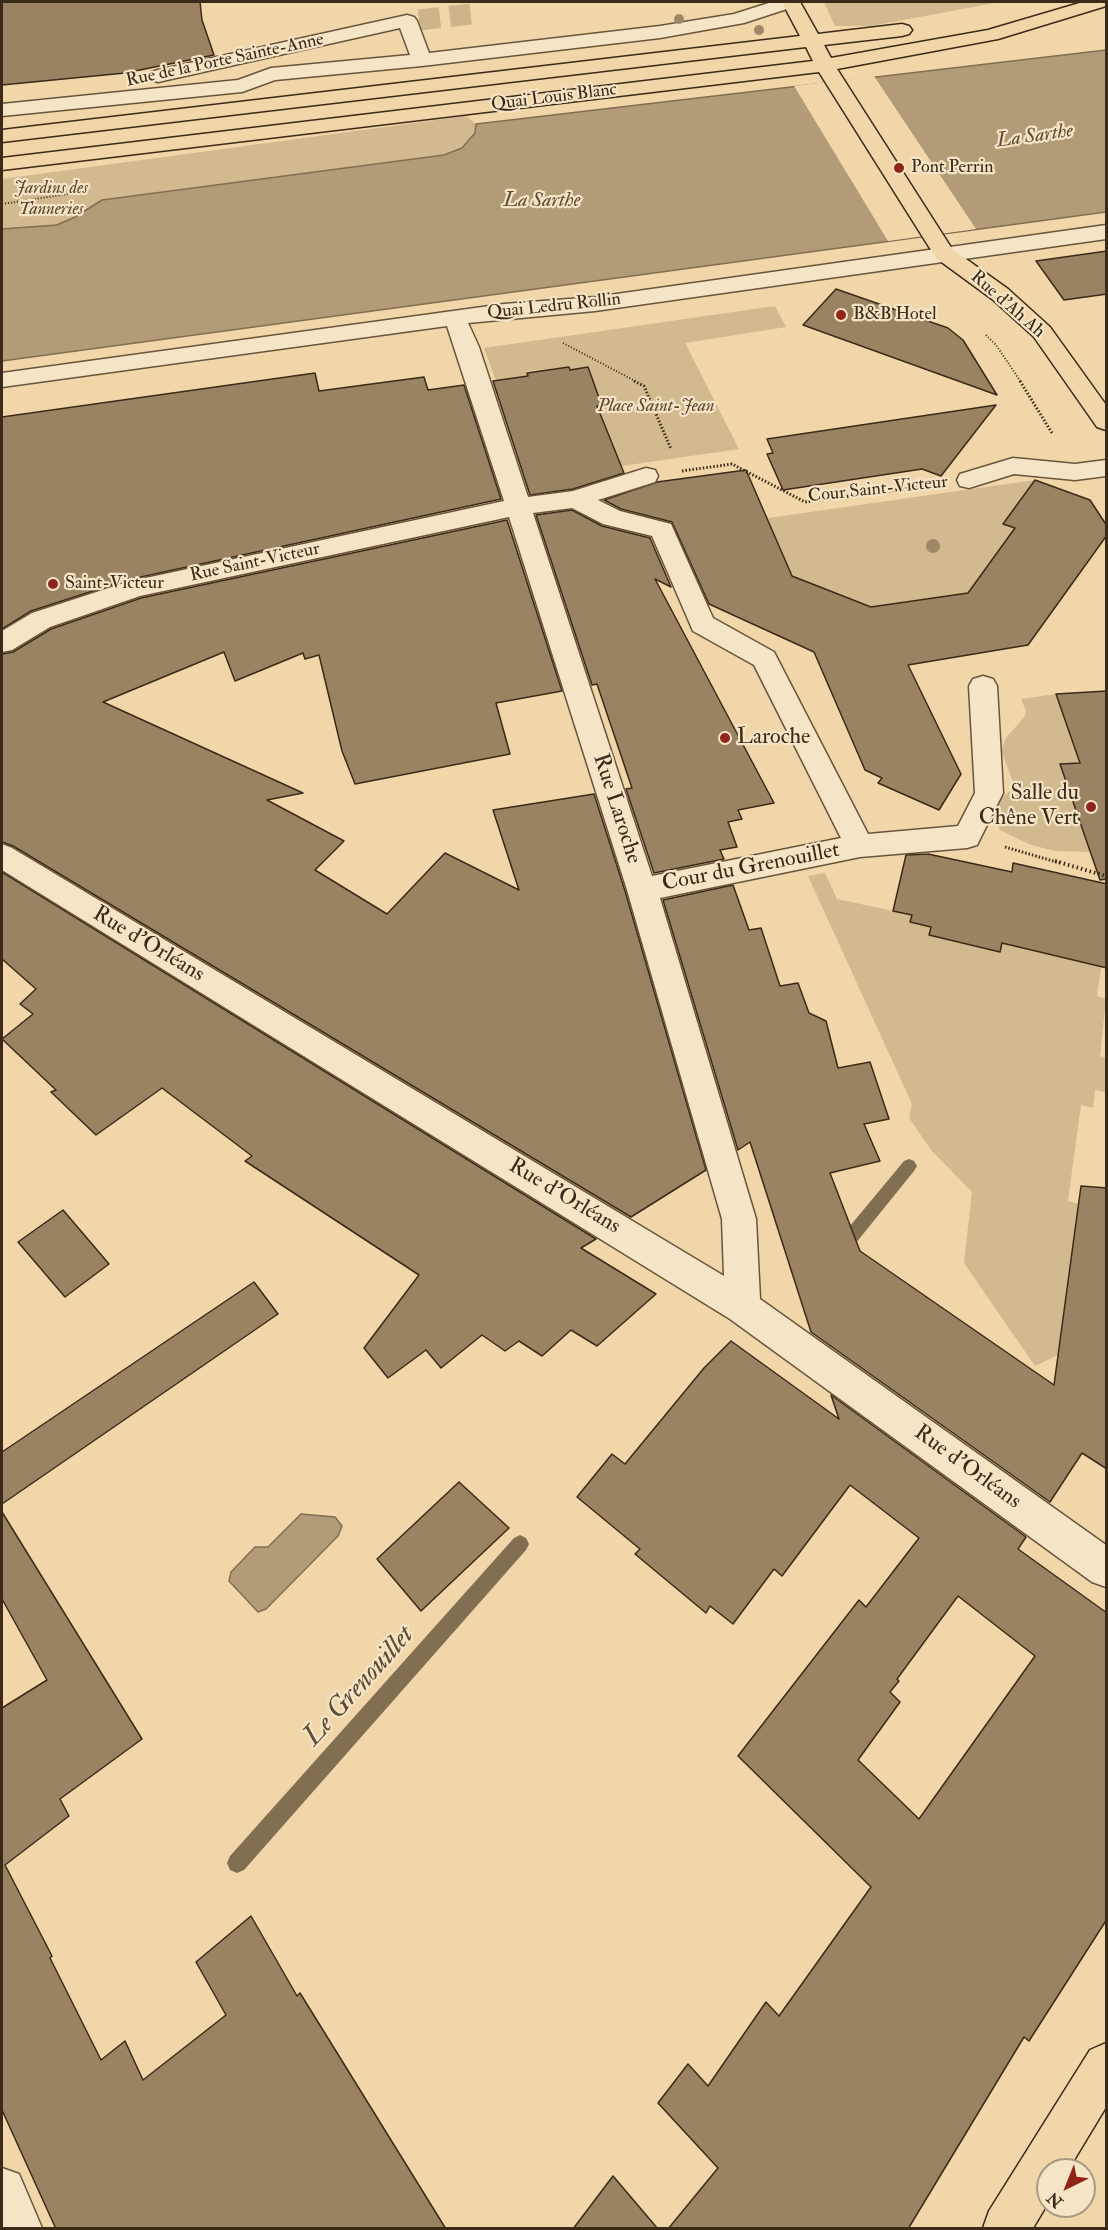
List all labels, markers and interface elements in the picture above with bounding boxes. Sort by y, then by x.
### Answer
street label: Rue de la Porte Sainte-Anne [124,29,326,93]
street label: Quai Louis Blanc [490,80,618,116]
water label: La Sarthe [995,120,1075,154]
place label: Pont Perrin [911,157,994,179]
marker: Pont Perrin [892,161,906,175]
park label: Jardins des Tanneries [14,178,88,220]
water label: La Sarthe [504,190,580,214]
street label: Rue d'Ah Ah [965,267,1049,343]
street label: Quai Ledru Rollin [486,289,622,325]
place label: B&B Hotel [853,304,937,326]
marker: B&B Hotel [834,308,848,322]
park label: Place Saint-Jean [597,396,715,418]
street label: Cour Saint-Victeur [807,472,949,508]
street label: Rue Saint-Victeur [188,539,322,587]
place label: Saint-Victeur [65,573,164,595]
marker: Saint-Victeur [46,577,60,591]
place label: Laroche [737,725,810,751]
marker: Laroche [718,731,732,745]
street label: Rue Laroche [586,751,646,867]
place label: Salle du Chêne Vert [979,781,1079,832]
marker: Salle du Chêne Vert [1084,800,1098,814]
street label: Cour du Grenouillet [660,838,842,898]
street label: Rue d'Orléans [87,901,209,989]
street label: Rue d'Orléans [503,1153,625,1241]
street label: Rue d'Orléans [908,1420,1026,1516]
water label: Le Grenouillet [297,1620,423,1754]
north arrow [1036,2158,1096,2218]
text: N [1043,2188,1067,2212]

